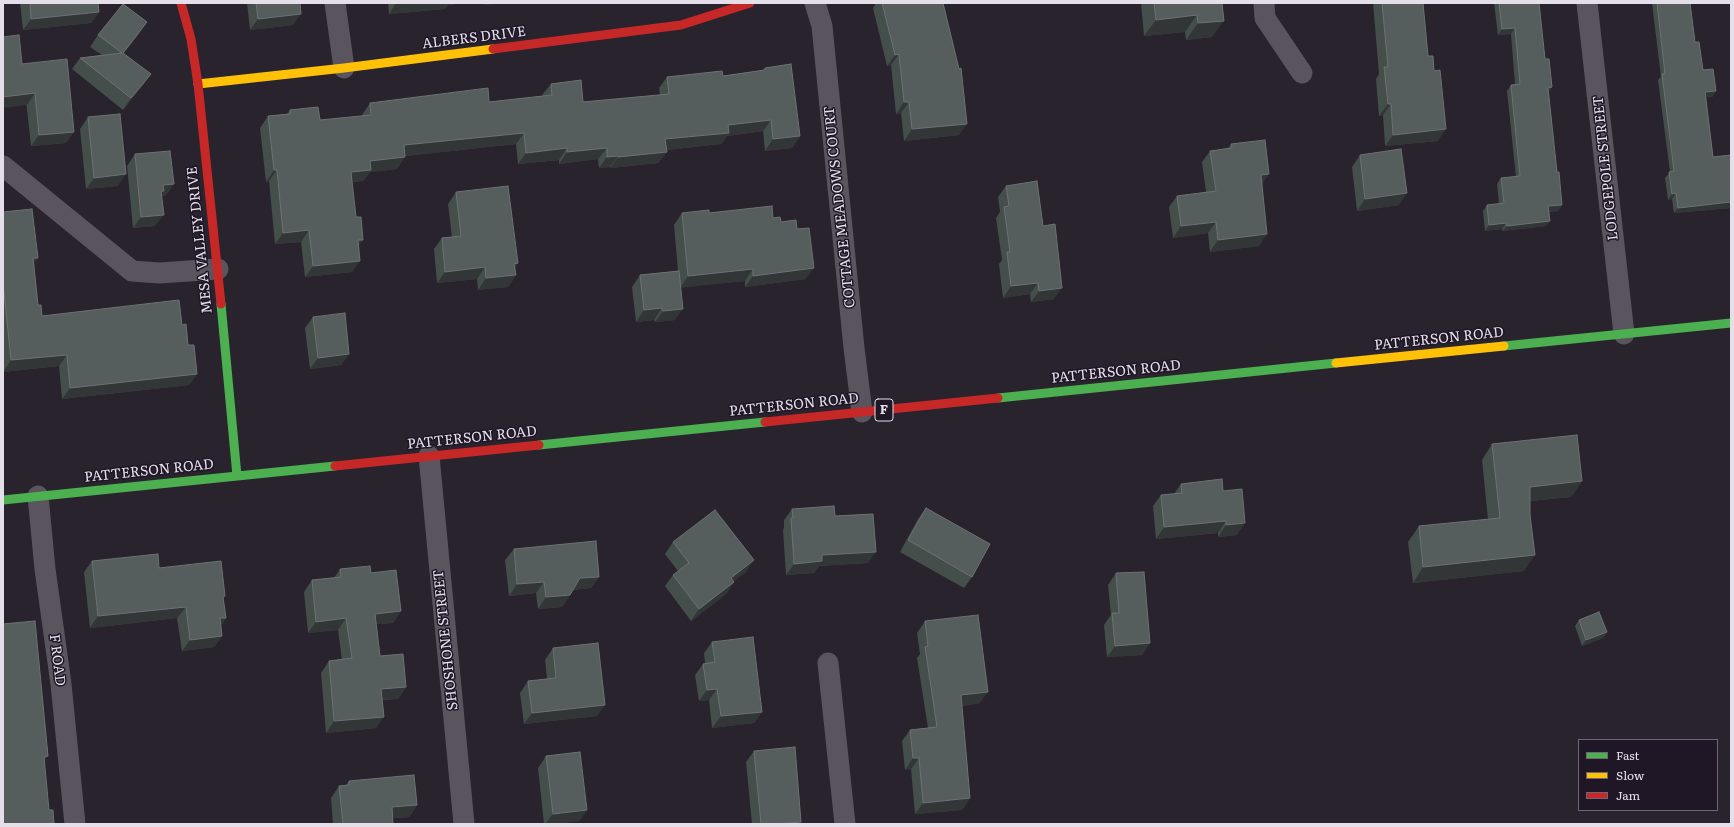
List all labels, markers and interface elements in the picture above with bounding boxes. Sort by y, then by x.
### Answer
street label: ALBERS DRIVE [421,23,527,53]
street label: LODGEPOLE STREET [1590,95,1622,241]
street label: COTTAGE MEADOWS COURT [821,105,859,309]
street label: MESA VALLEY DRIVE [184,165,216,315]
street label: PATTERSON ROAD [1373,324,1505,354]
street label: PATTERSON ROAD [1050,357,1182,387]
street label: PATTERSON ROAD [728,390,860,420]
road number: F [875,399,893,421]
street label: PATTERSON ROAD [406,423,538,453]
street label: PATTERSON ROAD [83,456,215,486]
street label: SHOSHONE STREET [430,569,462,711]
street label: F ROAD [45,633,69,687]
legend [1578,739,1718,811]
text: Fast [1616,746,1639,764]
text: Slow [1616,766,1644,784]
text: Jam [1616,786,1640,804]

